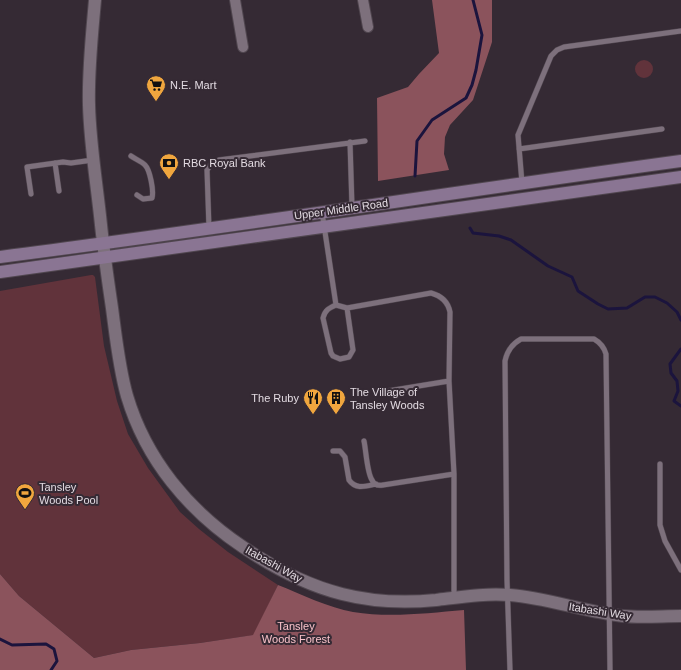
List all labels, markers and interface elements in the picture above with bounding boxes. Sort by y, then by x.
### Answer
supermarket icon: N.E. Mart [145,74,167,102]
place label: N.E. Mart [170,79,216,91]
bank icon: RBC Royal Bank [158,152,180,180]
place label: RBC Royal Bank [183,157,266,169]
street label: Upper Middle Road [293,196,389,222]
place label: The Village of Tansley Woods [350,386,425,411]
restaurant icon: The Ruby [302,387,324,415]
building icon: The Village of Tansley Woods [325,387,347,415]
place label: The Ruby [251,392,299,404]
place label: Tansley Woods Pool [39,481,98,506]
sports icon: Tansley Woods Pool [14,482,36,510]
street label: Itabashi Way [243,543,305,585]
street label: Itabashi Way [568,600,633,622]
park label: Tansley Woods Forest [262,620,330,645]

